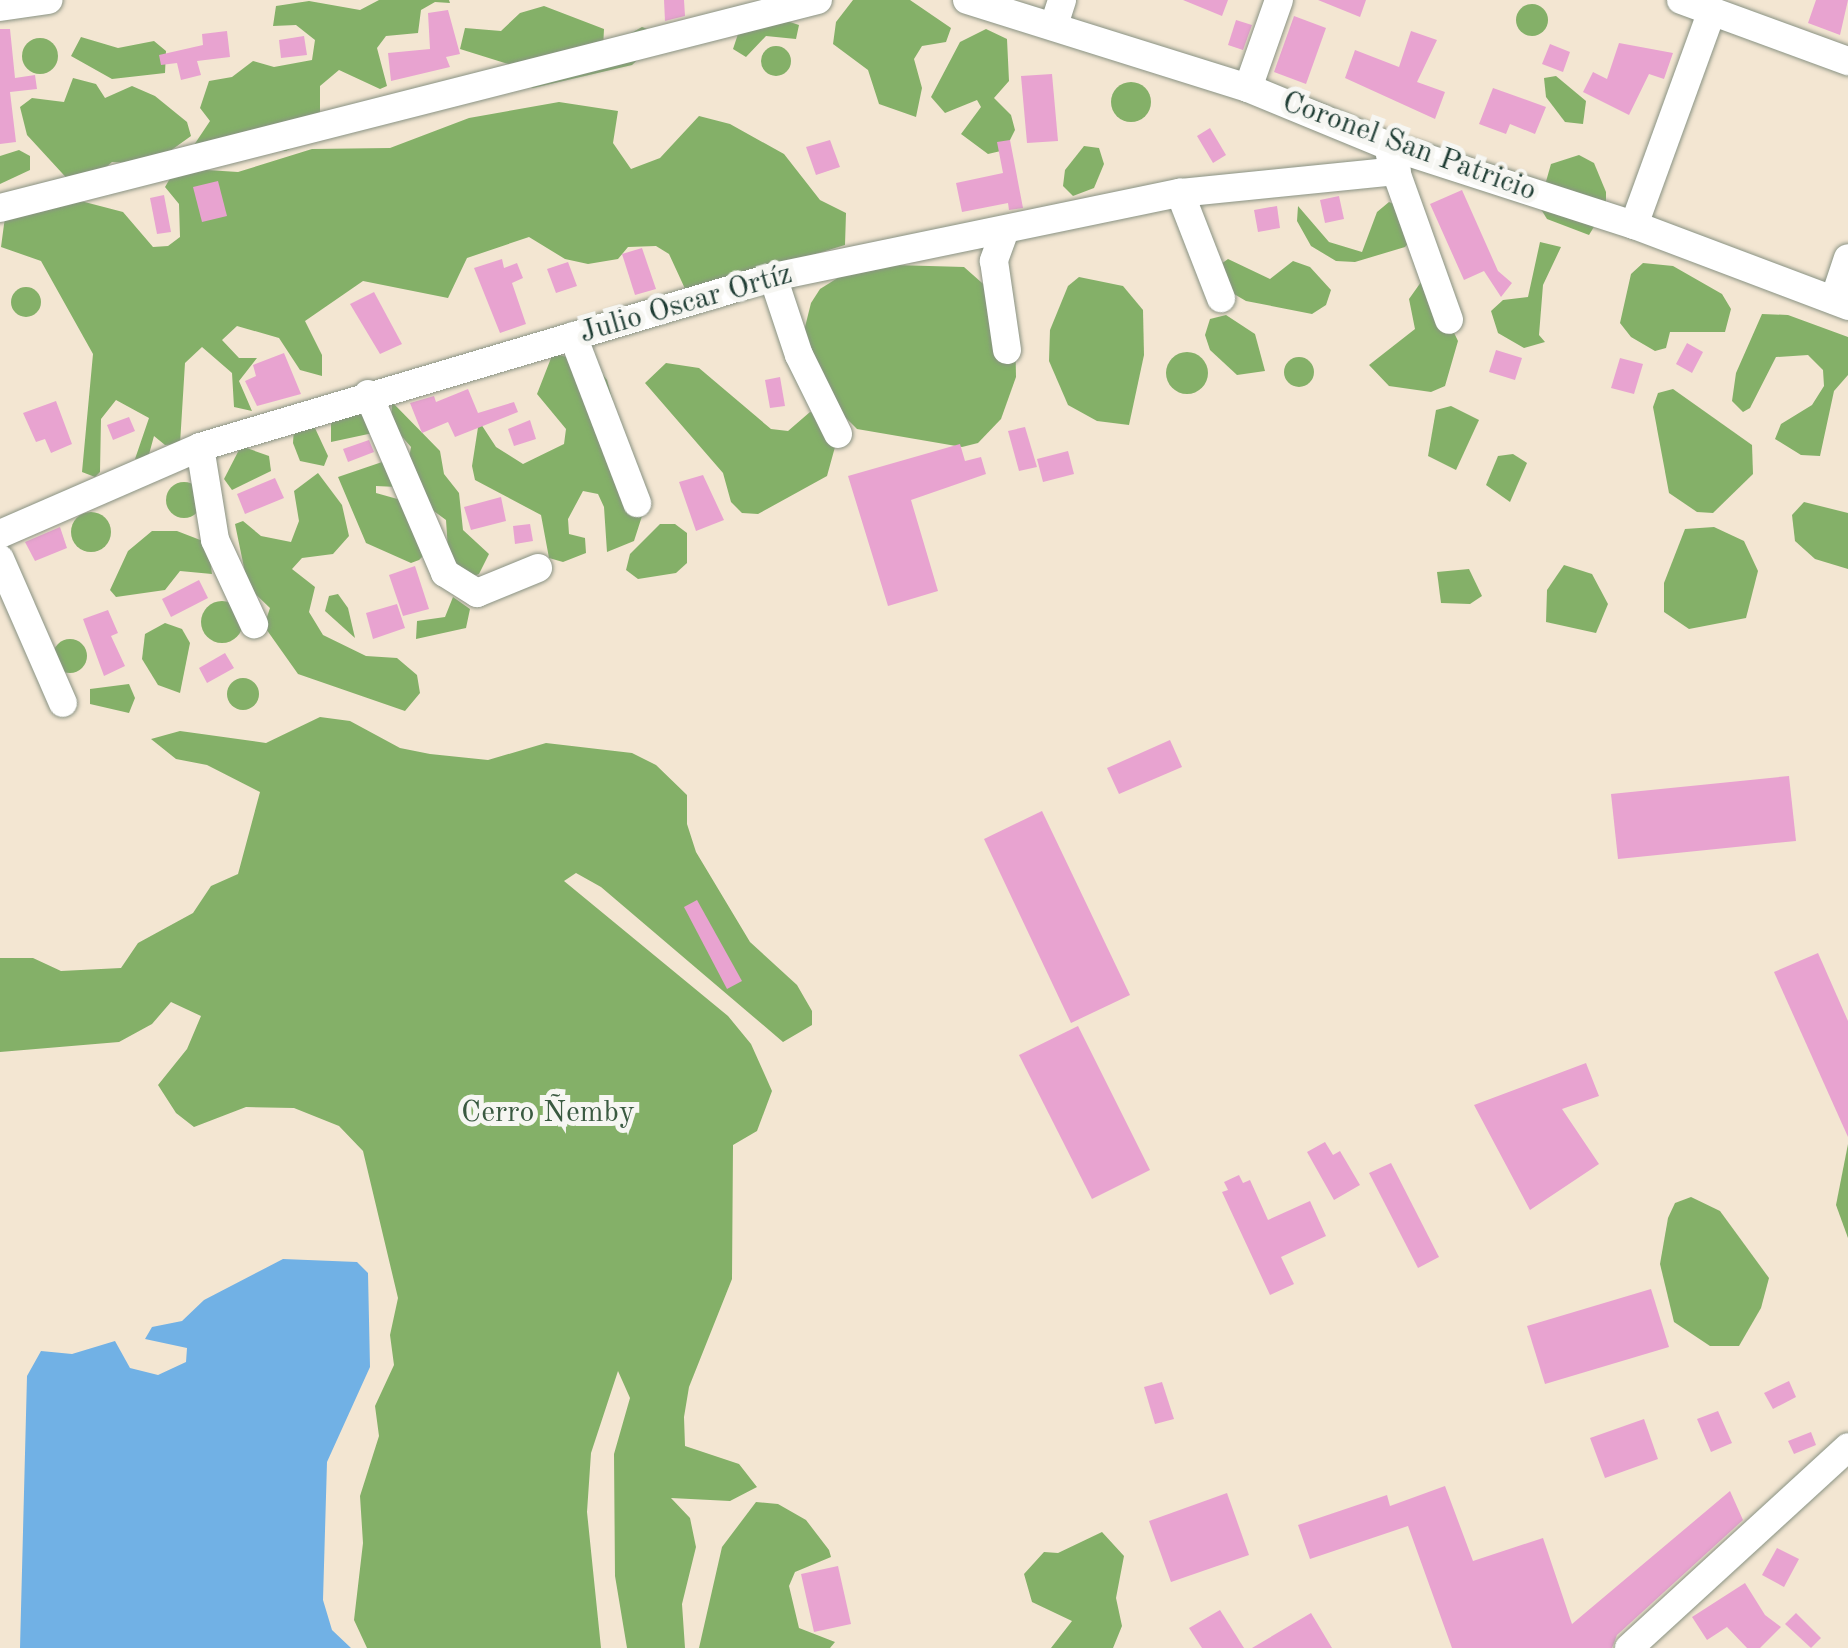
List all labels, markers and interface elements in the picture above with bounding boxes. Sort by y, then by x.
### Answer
street label: Coronel San Patricio [1277,84,1541,210]
street label: Julio Oscar Ortíz [576,256,796,352]
park label: Cerro Ñemby [461,1095,635,1131]

